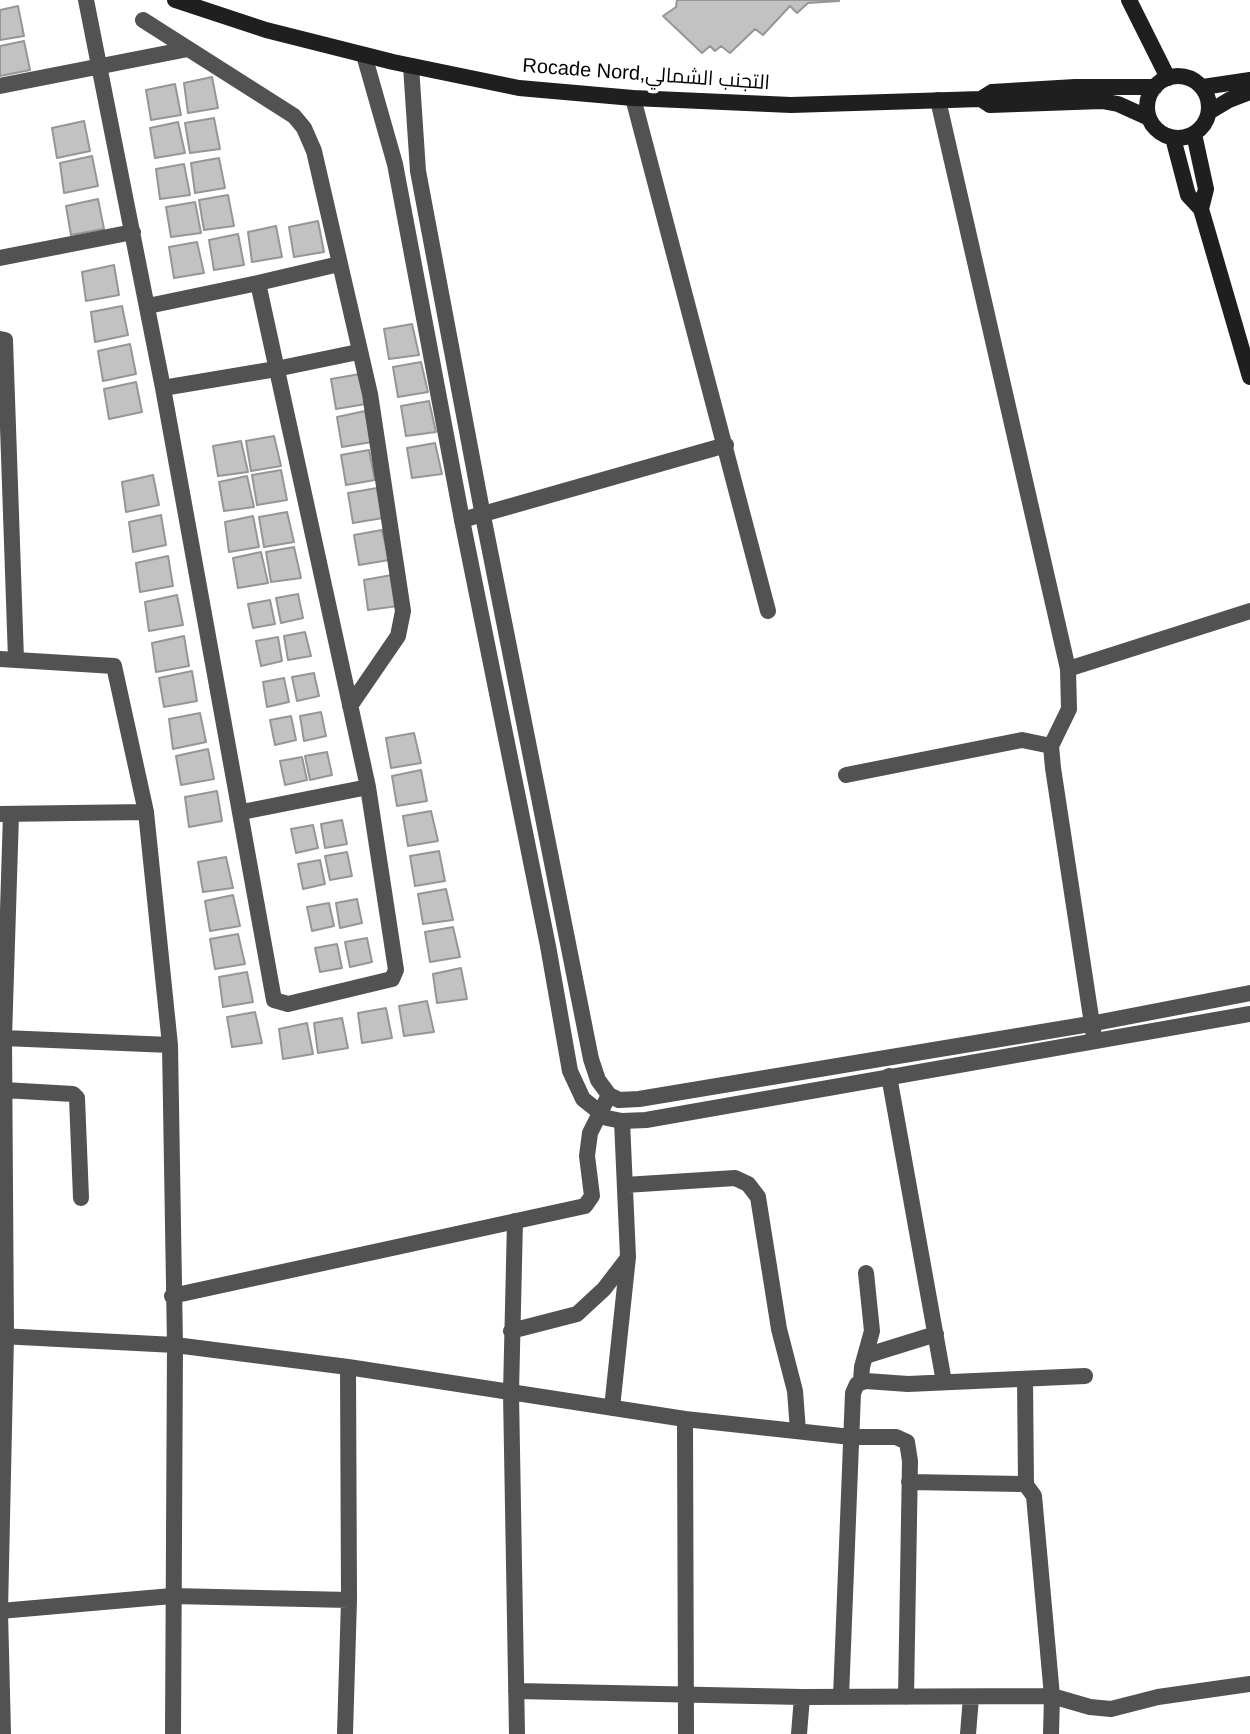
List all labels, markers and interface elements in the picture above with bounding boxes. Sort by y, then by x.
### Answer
street label: Rocade Nord,التجنب الشمالي [522,54,770,96]

